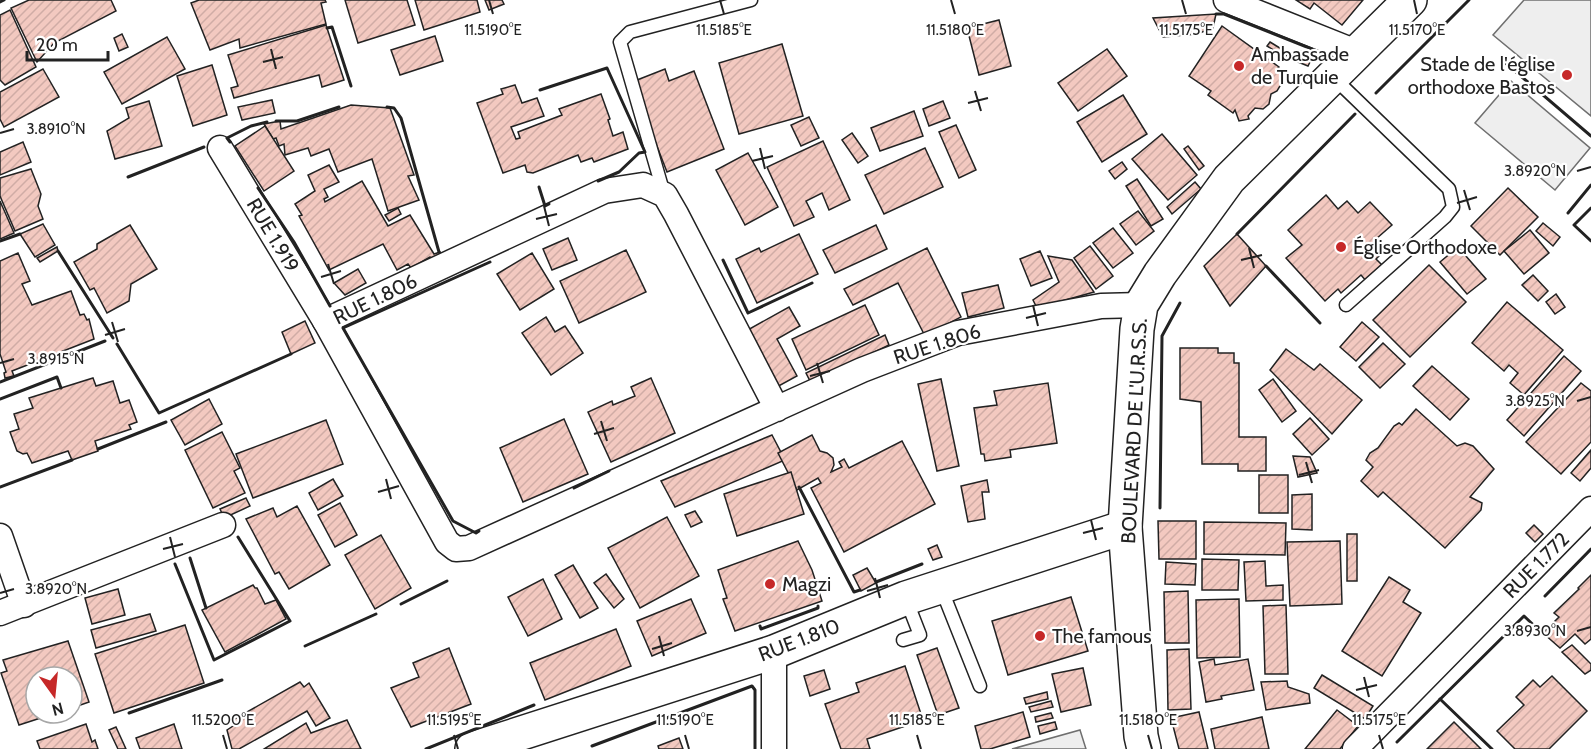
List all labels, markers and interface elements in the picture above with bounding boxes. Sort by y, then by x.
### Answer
text: 11.5190°E [464,21,522,39]
text: 11.5185°E [696,21,752,39]
text: 11.5180°E [926,21,984,39]
text: 11.5175°E [1159,21,1213,39]
text: 11.5170°E [1389,21,1445,39]
scale bar [27,24,108,62]
text: 20 m [36,34,78,56]
place label: Ambassade de Turquie [1251,42,1349,89]
place label: Stade de l'église orthodoxe Bastos [1408,52,1555,99]
marker: Ambassade de Turquie [1232,59,1246,73]
marker: Stade de l'église orthodoxe Bastos [1560,68,1574,82]
text: 3.8910°N [26,120,86,138]
text: 3.8920°N [1504,162,1566,180]
street label: RUE 1.919 [242,194,304,276]
place label: Église Orthodoxe [1353,235,1497,259]
marker: Église Orthodoxe [1334,240,1348,254]
street label: RUE 1.806 [329,268,421,330]
street label: BOULEVARD DE L'U.R.S.S. [1116,318,1152,544]
street label: RUE 1.806 [890,319,984,369]
text: 3.8915°N [28,350,84,368]
text: 3.8925°N [1505,392,1565,410]
street label: RUE 1.772 [1498,527,1574,603]
place label: Magzi [782,572,831,596]
marker: Magzi [763,577,777,591]
text: 3.8920°N [25,580,87,598]
street label: RUE 1.810 [755,613,843,667]
text: 3.8930°N [1504,622,1566,640]
place label: The famous [1052,624,1152,648]
marker: The famous [1033,629,1047,643]
north arrow [24,665,84,725]
text: N [50,698,66,720]
text: 11.5200°E [192,711,254,729]
text: 11.5195°E [426,711,482,729]
text: 11.5190°E [656,711,714,729]
text: 11.5185°E [889,711,945,729]
text: 11.5180°E [1119,711,1177,729]
text: 11.5175°E [1352,711,1406,729]

